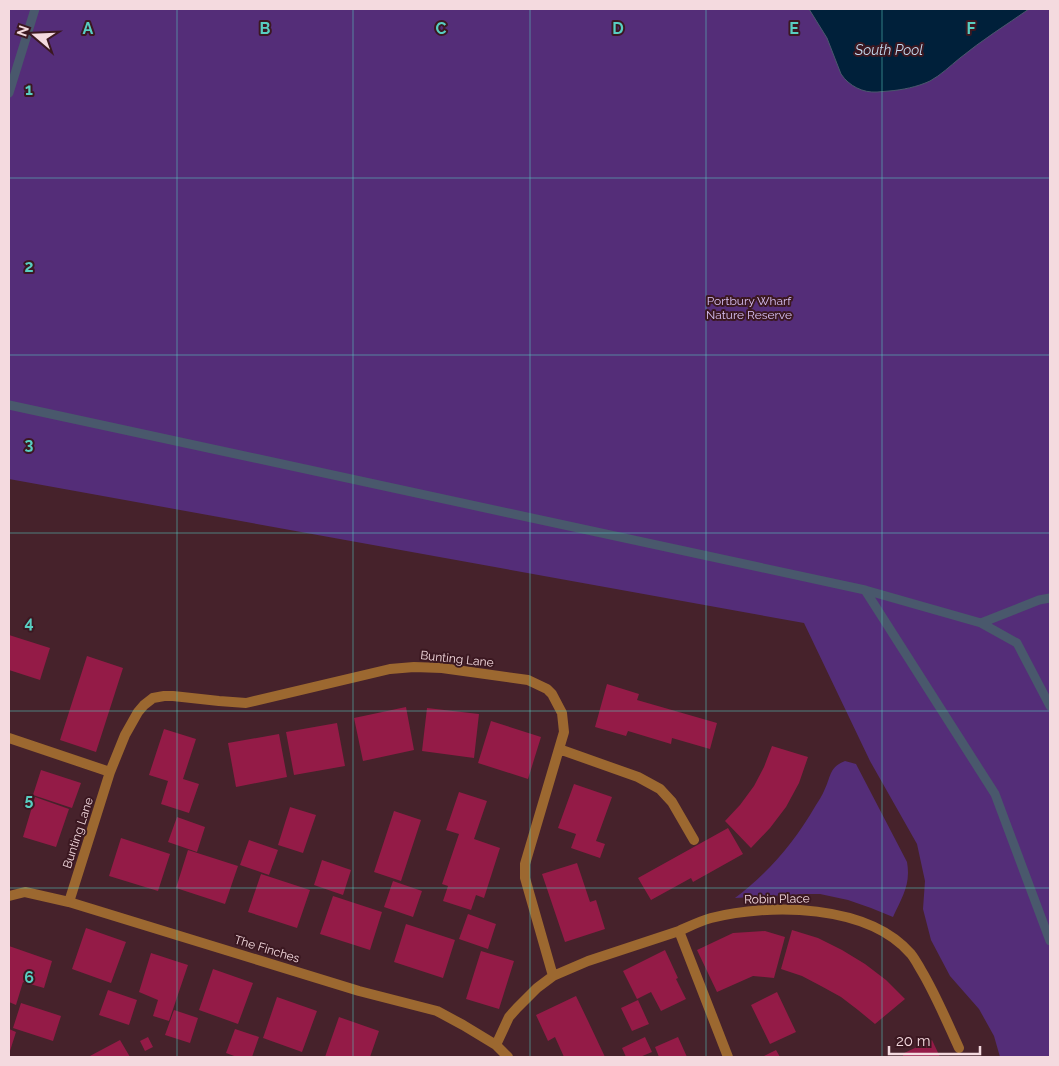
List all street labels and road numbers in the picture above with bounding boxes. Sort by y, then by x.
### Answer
street label: Bunting Lane [420,648,494,670]
street label: Bunting Lane [60,796,96,870]
street label: Robin Place [744,891,810,907]
street label: The Finches [233,932,302,966]

